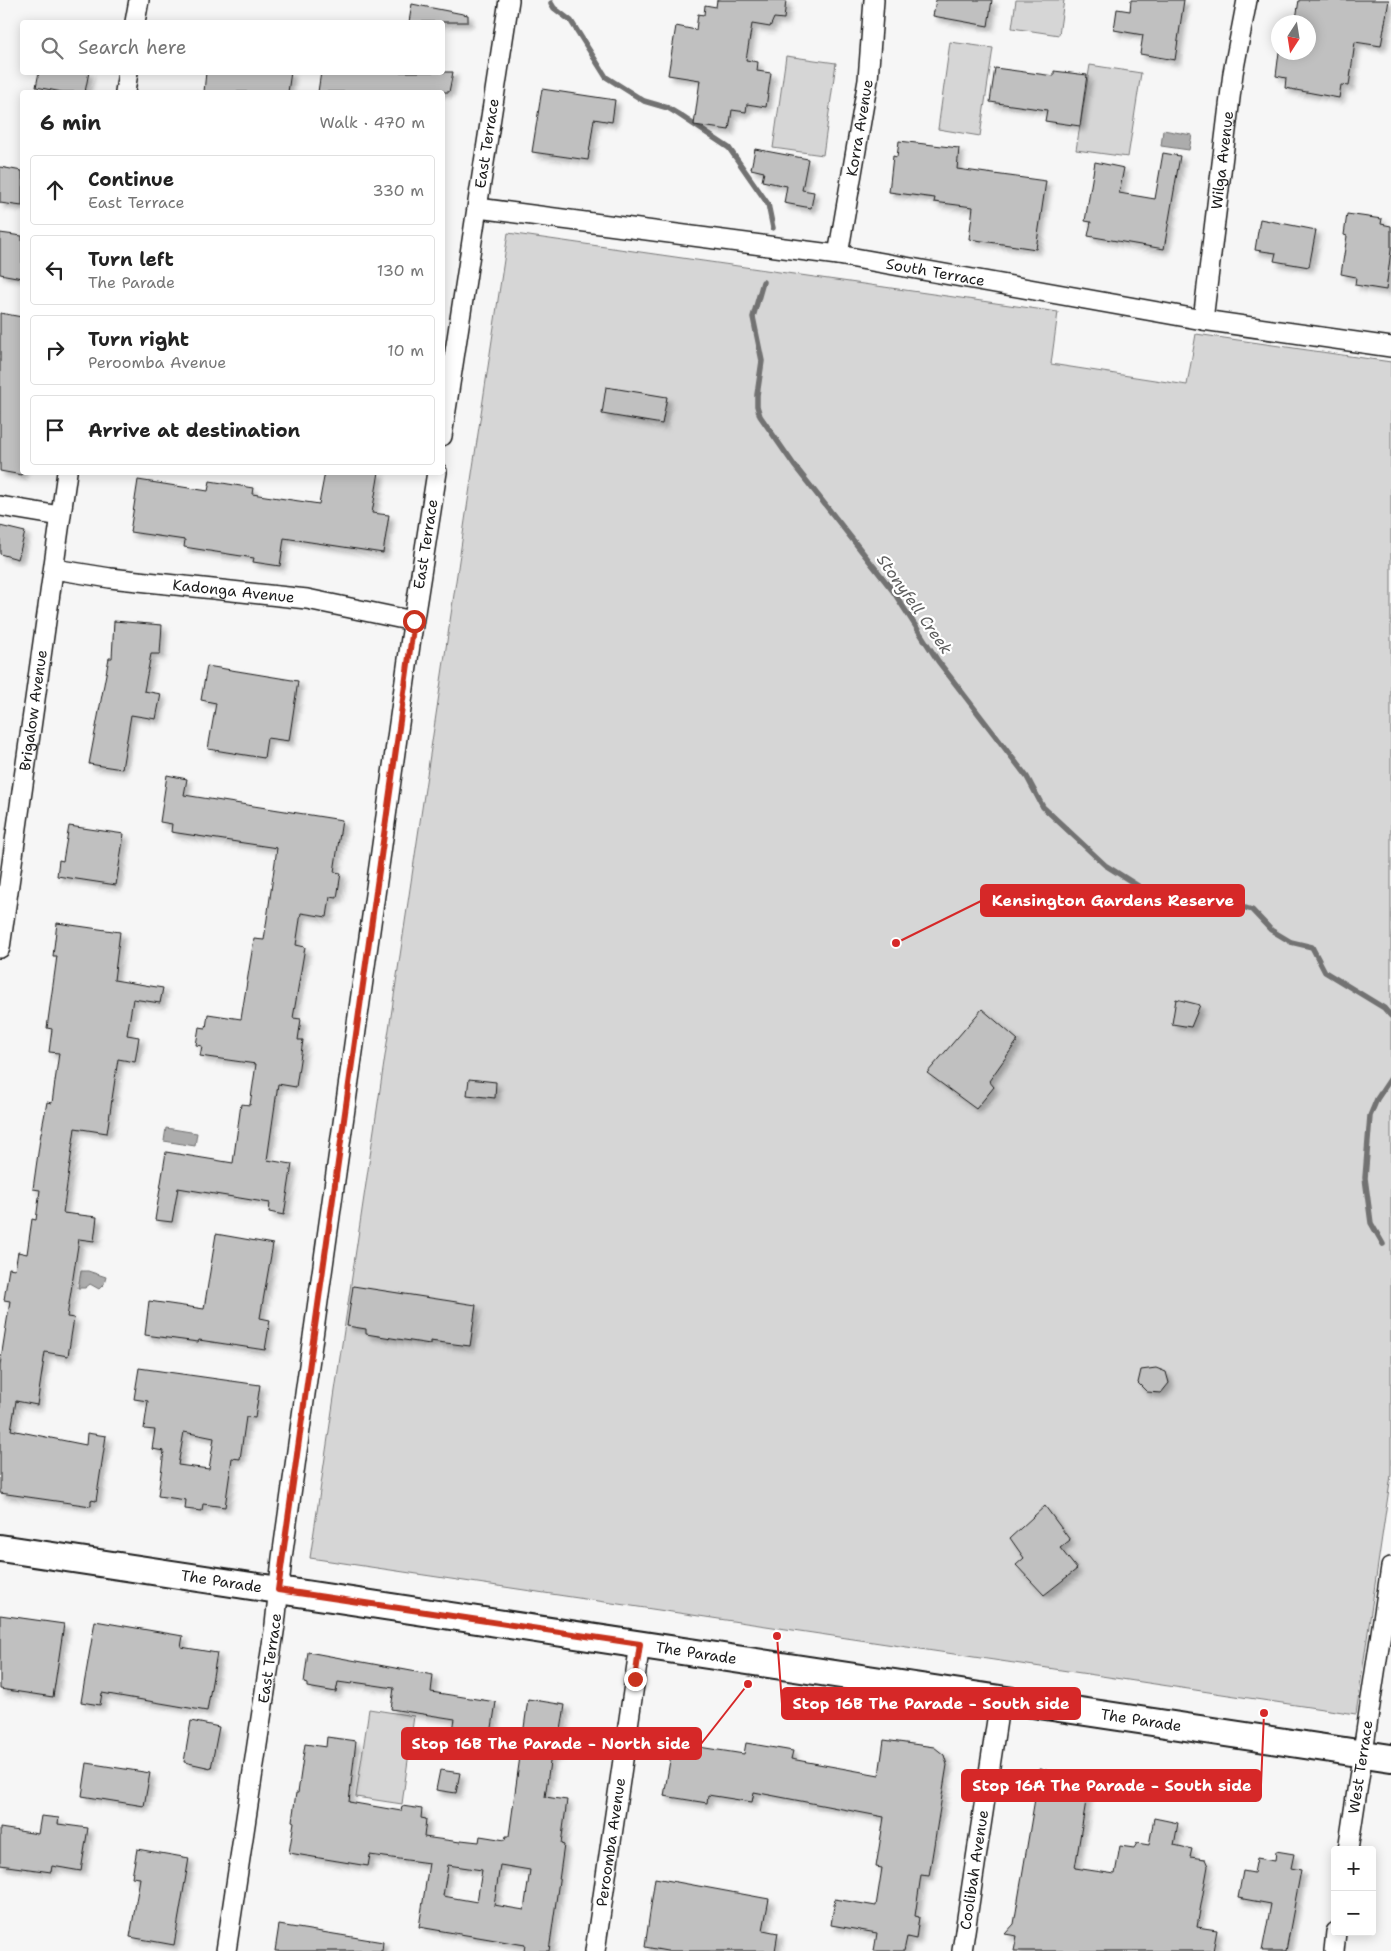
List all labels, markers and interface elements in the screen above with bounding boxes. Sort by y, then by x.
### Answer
north arrow [1271,15,1316,60]
search box [20,20,445,75]
icon: search [38,34,66,62]
text: Search here [78,35,187,60]
street label: Korra Avenue [842,78,878,178]
street label: East Terrace [470,97,504,190]
text: 6 min [40,109,101,137]
street label: Wilga Avenue [1206,110,1238,211]
text: Walk · 470 m [320,112,425,133]
text: Continue [88,167,174,192]
icon: ahead [41,176,69,204]
text: 330 m [372,180,424,201]
text: East Terrace [88,192,185,213]
text: Turn left [88,247,174,272]
street label: South Terrace [884,254,986,291]
icon: left [41,256,69,284]
text: 130 m [377,260,424,281]
text: The Parade [88,272,175,293]
text: Turn right [88,327,189,352]
icon: right [41,336,69,364]
text: 10 m [387,340,424,361]
text: Peroomba Avenue [88,352,226,373]
icon: arrive [41,416,69,444]
text: Arrive at destination [88,418,300,443]
street label: East Terrace [409,498,443,591]
water label: Stonyfell Creek [872,550,957,659]
street label: Kadonga Avenue [172,575,296,608]
route start [403,610,426,633]
street label: Brigalow Avenue [15,648,52,772]
callout: Kensington Gardens Reserve [981,885,1244,916]
text: Kensington Gardens Reserve [992,890,1235,911]
street label: The Parade [180,1565,263,1597]
street label: East Terrace [253,1612,286,1705]
street label: The Parade [654,1637,738,1669]
route end [624,1668,647,1691]
callout: Stop 16B The Parade - South side [782,1688,1080,1719]
text: Stop 16B The Parade - South side [792,1693,1070,1714]
street label: The Parade [1099,1704,1183,1736]
street label: West Terrace [1344,1719,1378,1815]
callout: Stop 16B The Parade - North side [402,1728,701,1759]
text: Stop 16B The Parade - North side [412,1733,691,1754]
callout: Stop 16A The Parade - South side [962,1770,1261,1801]
text: Stop 16A The Parade - South side [972,1775,1252,1796]
street label: Peroomba Avenue [592,1776,630,1908]
street label: Coolibah Avenue [955,1809,993,1931]
map controls [1331,1846,1376,1936]
button: + [1331,1846,1376,1891]
button: − [1331,1891,1376,1936]

